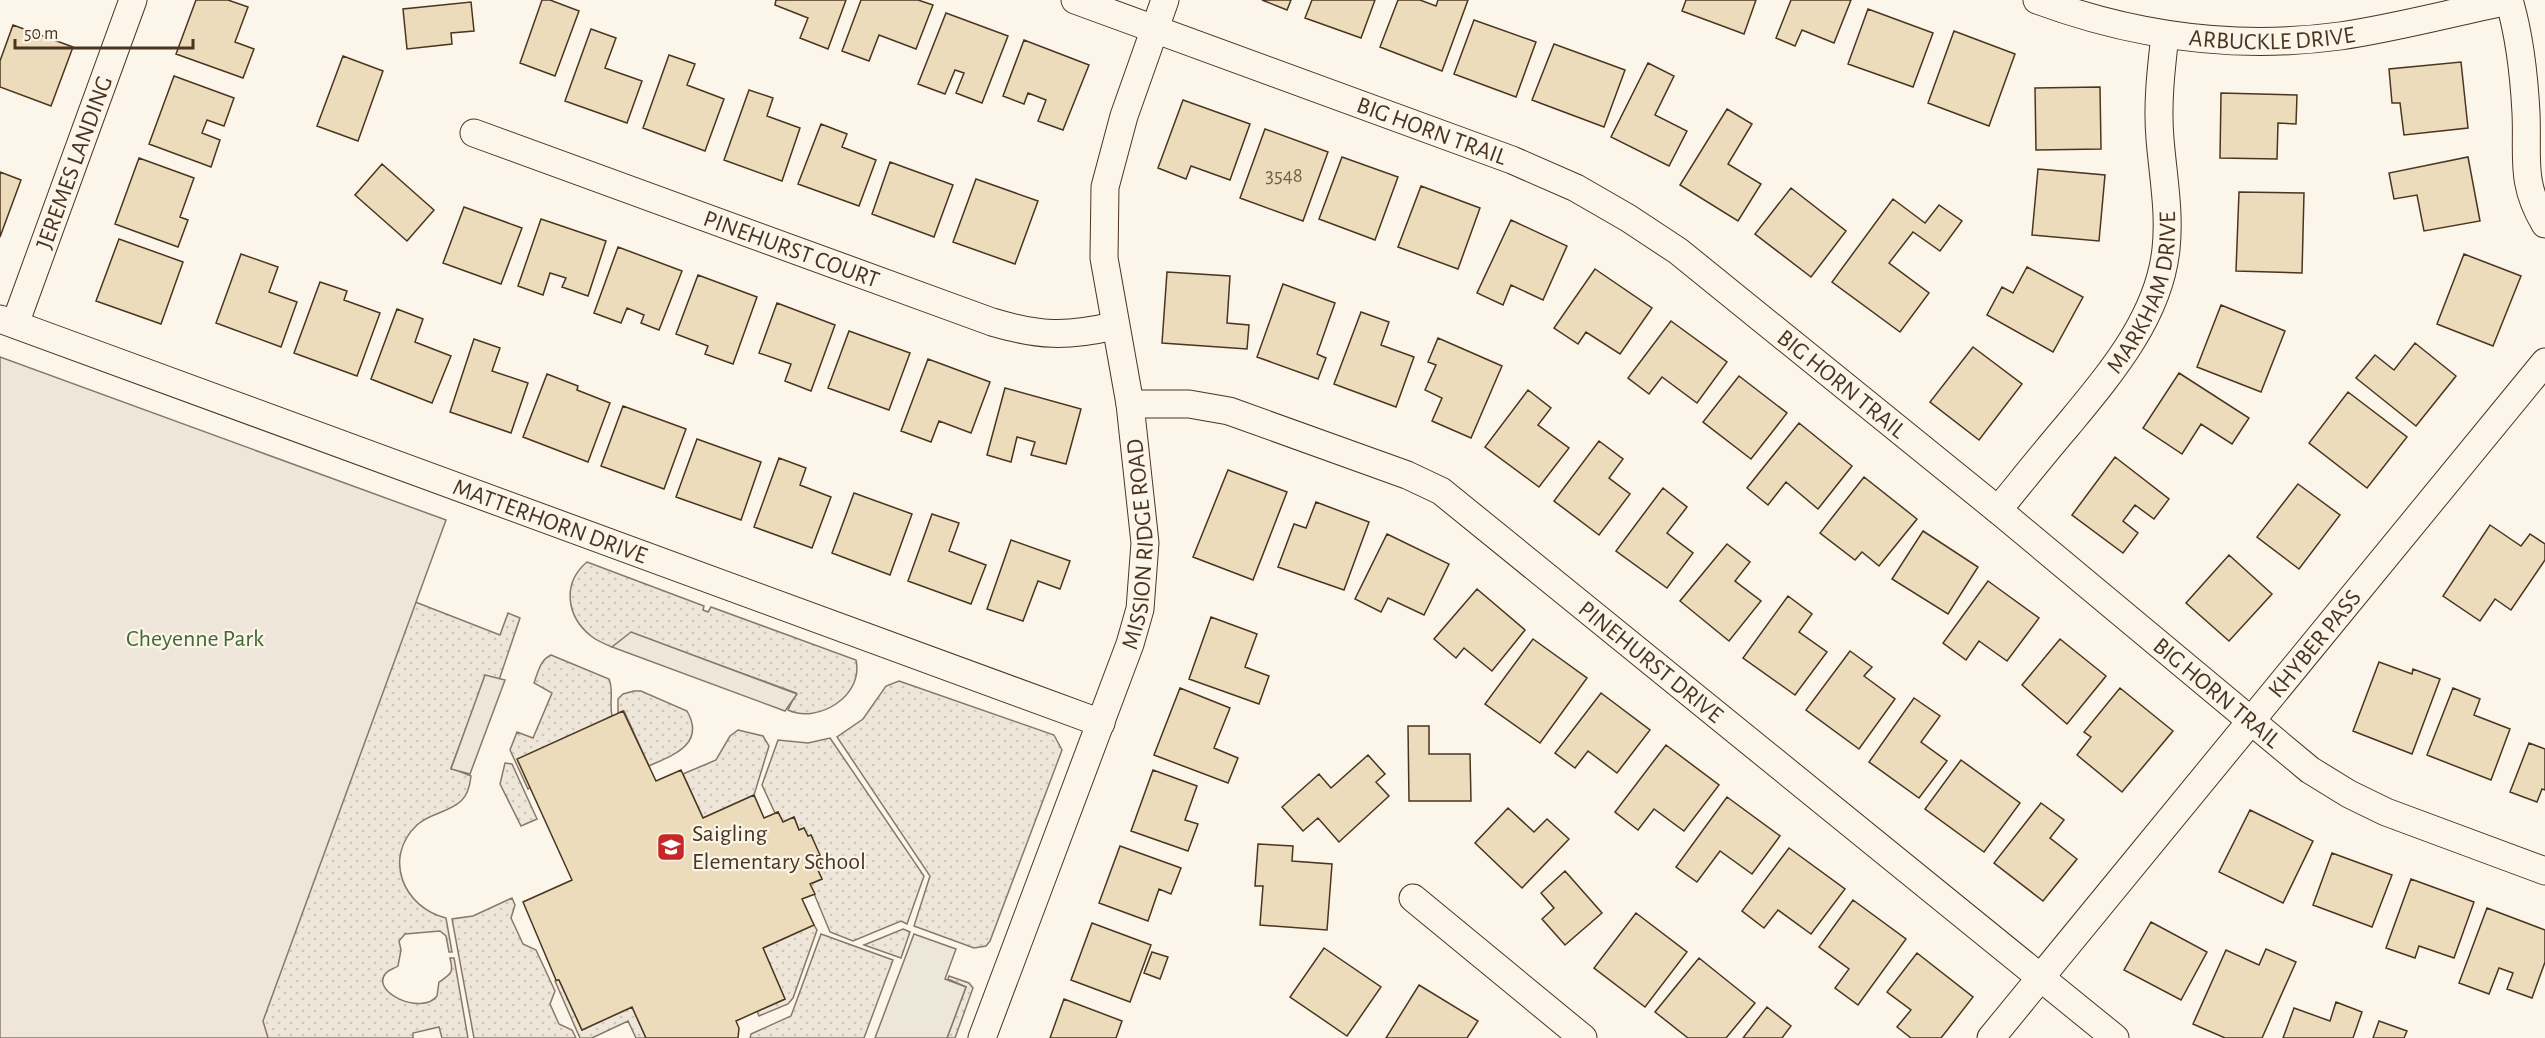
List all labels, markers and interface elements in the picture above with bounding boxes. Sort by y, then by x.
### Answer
scale bar [15,12,194,50]
street label: ARBUCKLE DRIVE [2188,23,2357,54]
text: 50 m [24,25,58,43]
street label: JEREMES LANDING [32,73,117,253]
street label: BIG HORN TRAIL [1353,93,1510,170]
house number: 3548 [1265,165,1303,186]
street label: PINEHURST COURT [700,207,883,293]
street label: MARKHAM DRIVE [2103,211,2180,378]
street label: BIG HORN TRAIL [1772,325,1910,443]
street label: MISSION RIDGE ROAD [1118,438,1158,652]
street label: MATTERHORN DRIVE [449,475,651,569]
street label: KHYBER PASS [2264,586,2366,703]
street label: PINEHURST DRIVE [1574,597,1728,728]
park label: Cheyenne Park [126,627,264,651]
street label: BIG HORN TRAIL [2148,634,2285,753]
place label: Saigling Elementary School [692,822,866,874]
school or university icon: Saigling Elementary School [655,831,687,863]

